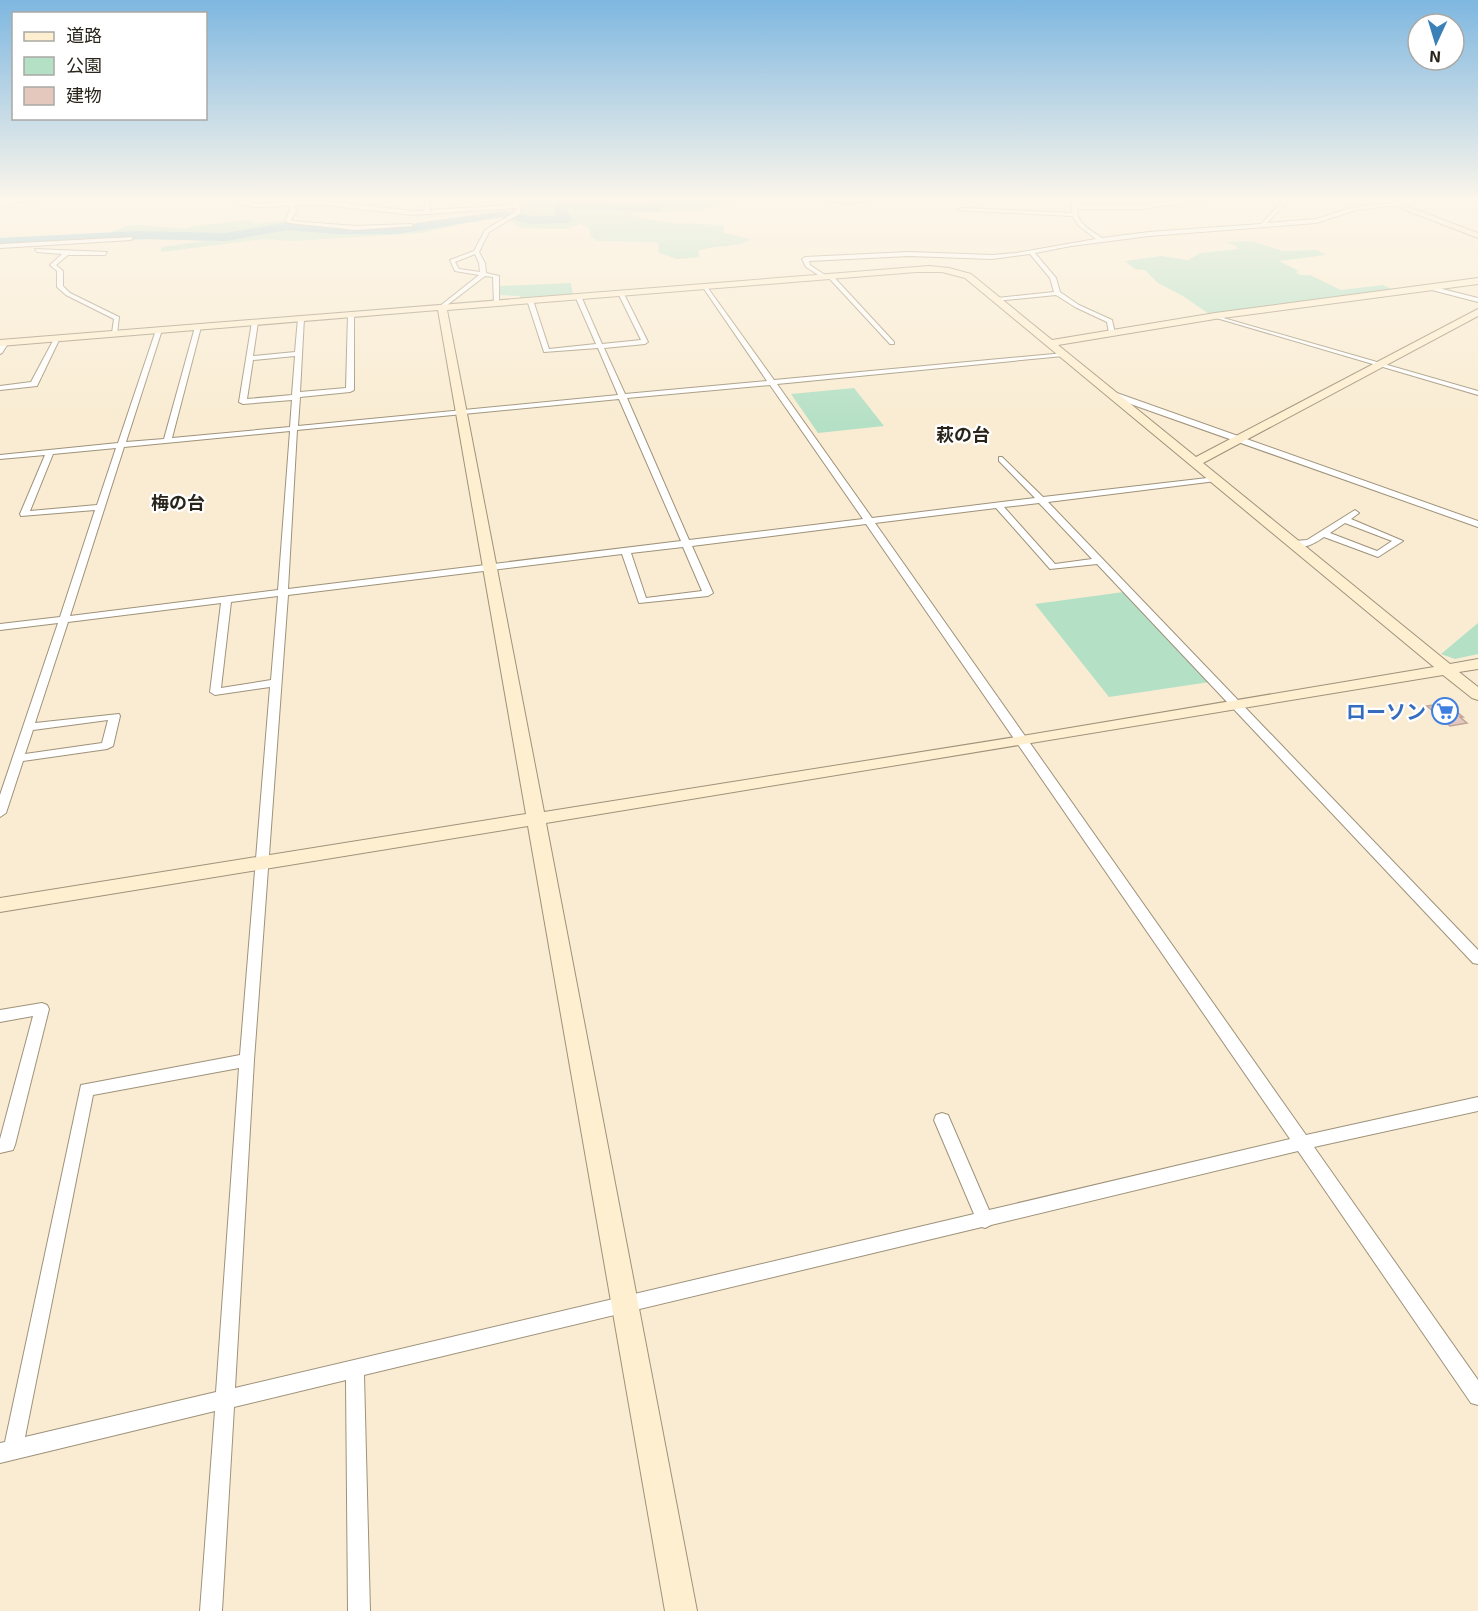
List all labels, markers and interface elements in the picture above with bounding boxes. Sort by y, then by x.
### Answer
legend [12,12,207,120]
north arrow [1406,12,1466,72]
text: 道路 [66,24,102,46]
text: N [1428,48,1441,67]
text: 公園 [66,54,102,76]
text: 建物 [66,84,102,106]
district label: 萩の台 [936,423,990,445]
district label: 梅の台 [151,491,205,513]
supermarket icon: ローソン [1430,696,1460,726]
place label: ローソン [1346,699,1426,723]

